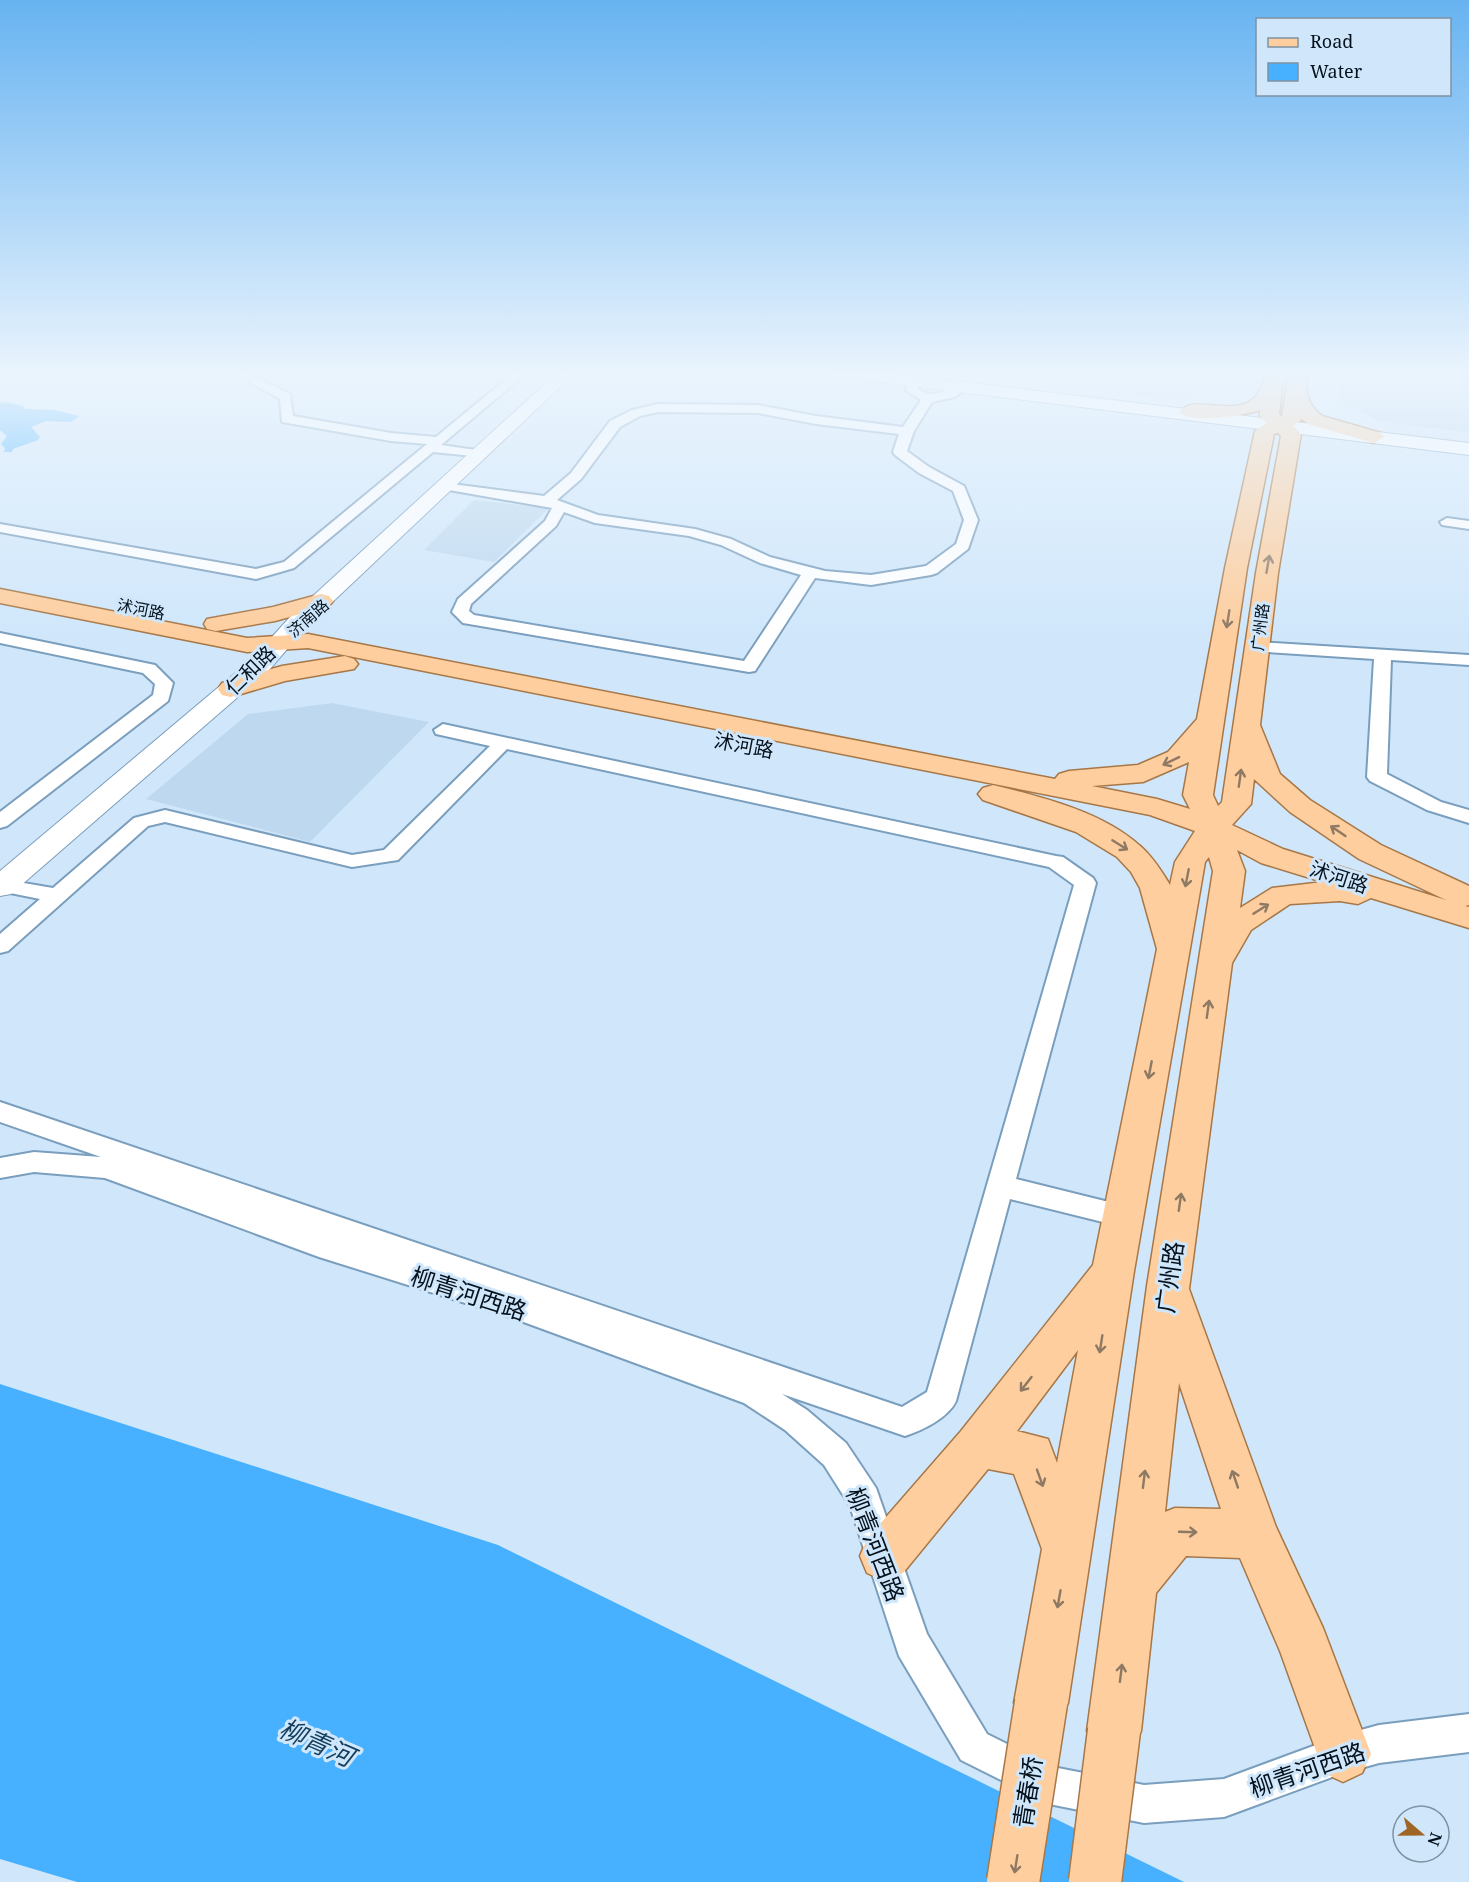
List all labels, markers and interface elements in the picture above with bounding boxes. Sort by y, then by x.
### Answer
legend [1256,18,1451,96]
text: Road [1310,29,1353,53]
text: Water [1310,59,1363,83]
one-way arrow [1263,555,1274,574]
street label: 沭河路 [115,594,167,624]
street label: 济南路 [283,594,333,642]
street label: 广州路 [1246,602,1274,652]
one-way arrow [1222,609,1233,628]
street label: 仁和路 [219,639,281,701]
street label: 沭河路 [712,726,776,764]
one-way arrow [1162,755,1180,767]
one-way arrow [1234,769,1245,789]
one-way arrow [1330,825,1347,837]
one-way arrow [1111,840,1128,852]
street label: 沭河路 [1306,855,1372,899]
one-way arrow [1181,868,1192,888]
one-way arrow [1252,903,1269,915]
one-way arrow [1202,1000,1213,1020]
one-way arrow [1144,1060,1155,1079]
one-way arrow [1174,1193,1185,1213]
street label: 广州路 [1148,1239,1190,1315]
street label: 柳青河西路 [407,1259,531,1327]
one-way arrow [1095,1334,1106,1354]
one-way arrow [1019,1376,1032,1392]
one-way arrow [1035,1469,1046,1487]
one-way arrow [1139,1470,1150,1489]
one-way arrow [1229,1470,1240,1489]
street label: 柳青河西路 [839,1482,913,1606]
one-way arrow [1177,1526,1197,1538]
one-way arrow [1053,1589,1064,1608]
one-way arrow [1116,1663,1127,1683]
water label: 柳青河 [274,1710,365,1776]
street label: 柳青河西路 [1245,1734,1369,1804]
street label: 青春桥 [1005,1754,1049,1830]
north arrow [1391,1804,1451,1864]
text: N [1422,1829,1448,1849]
one-way arrow [1010,1854,1021,1873]

